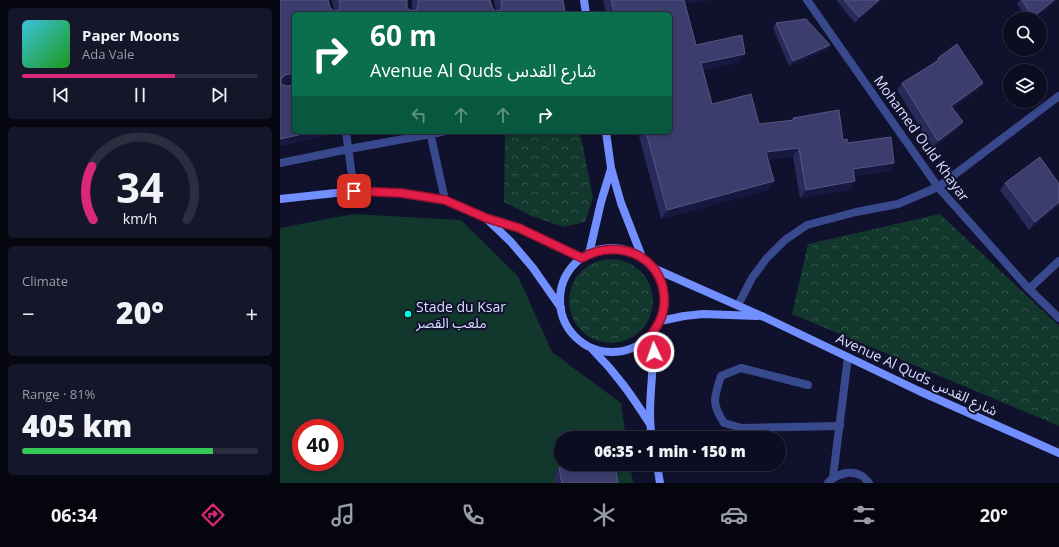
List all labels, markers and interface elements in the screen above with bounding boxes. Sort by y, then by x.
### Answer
map controls [1003,12,1047,108]
button: search [1003,12,1047,56]
text: 60 m [370,16,437,54]
text: Paper Moons [82,25,180,45]
icon: right [304,28,356,80]
text: Ada Vale [82,45,134,63]
text: Avenue Al Quds شارع القدس [370,58,596,82]
button: layers [1003,64,1047,108]
street label: Mohamed Ould Khayar [870,71,974,205]
icon: previous [50,84,72,106]
icon: pause [129,84,151,106]
icon: next [208,84,230,106]
icon: left [408,104,430,126]
icon: ahead [450,104,472,126]
icon: ahead [492,104,514,126]
icon: right [534,104,556,126]
text: 34 [116,159,164,215]
pin [337,174,371,208]
icon: arrive [343,180,365,202]
text: km/h [123,209,157,228]
text: Climate [22,272,68,290]
text: 20° [116,292,164,333]
place label: Stade du Ksar ملعب القصر [415,297,506,332]
text: − [22,298,35,328]
text: + [245,298,258,328]
marker: Stade du Ksar ملعب القصر [403,309,413,319]
street label: Avenue Al Quds شارع القدس [832,328,1001,422]
position arrow [633,331,675,373]
text: Range · 81% [22,385,95,403]
text: 405 km [22,405,132,446]
speed limit sign: 40 [292,419,344,471]
text: 06:35 · 1 min · 150 m [594,441,746,461]
icon: directions [199,501,227,529]
icon: music [329,501,357,529]
icon: phone [459,501,487,529]
icon: climate [590,501,618,529]
icon: car [720,501,748,529]
icon: filters [850,501,878,529]
text: 06:34 [51,503,97,527]
text: 20° [980,503,1008,527]

